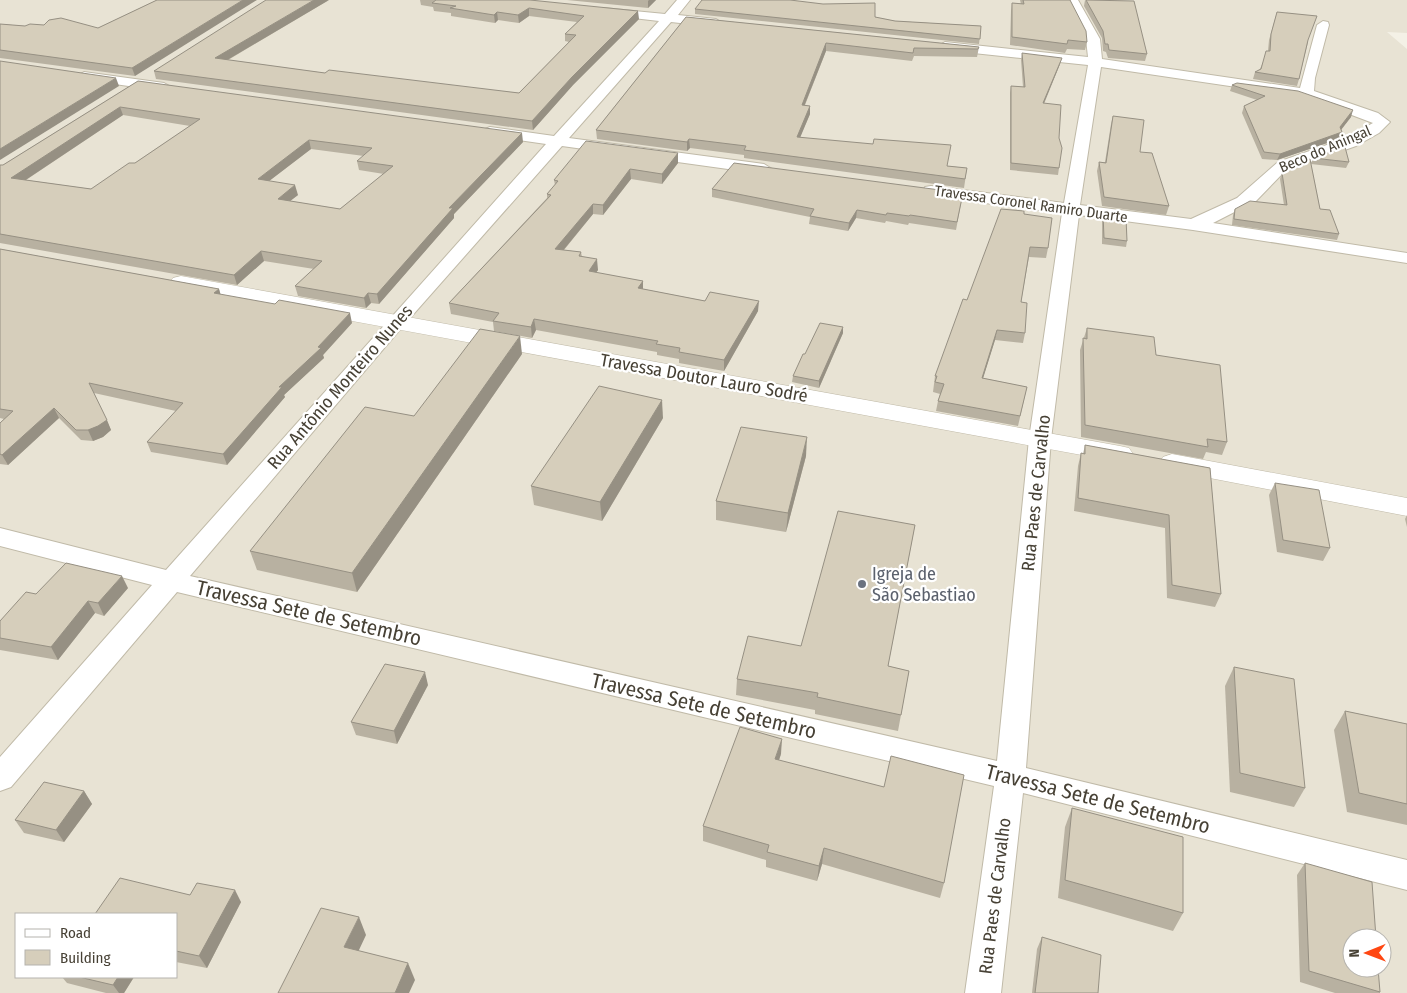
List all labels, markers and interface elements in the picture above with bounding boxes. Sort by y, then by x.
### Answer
street label: Beco do Aningal [1276,122,1374,176]
street label: Travessa Coronel Ramiro Duarte [933,182,1129,226]
street label: Rua Antônio Monteiro Nunes [263,300,418,474]
street label: Travessa Doutor Lauro Sodré [599,349,810,407]
street label: Rua Paes de Carvalho [1017,414,1055,572]
place label: Igreja de São Sebastiao [872,563,976,606]
street label: Travessa Sete de Setembro [194,574,424,652]
marker: Igreja de São Sebastiao [856,578,868,590]
street label: Travessa Sete de Setembro [589,667,819,745]
street label: Travessa Sete de Setembro [983,759,1213,839]
street label: Rua Paes de Carvalho [974,817,1016,975]
legend [15,913,178,978]
text: Road [60,924,91,942]
north arrow [1342,928,1392,978]
text: Building [60,949,111,967]
text: N [1346,949,1363,958]

